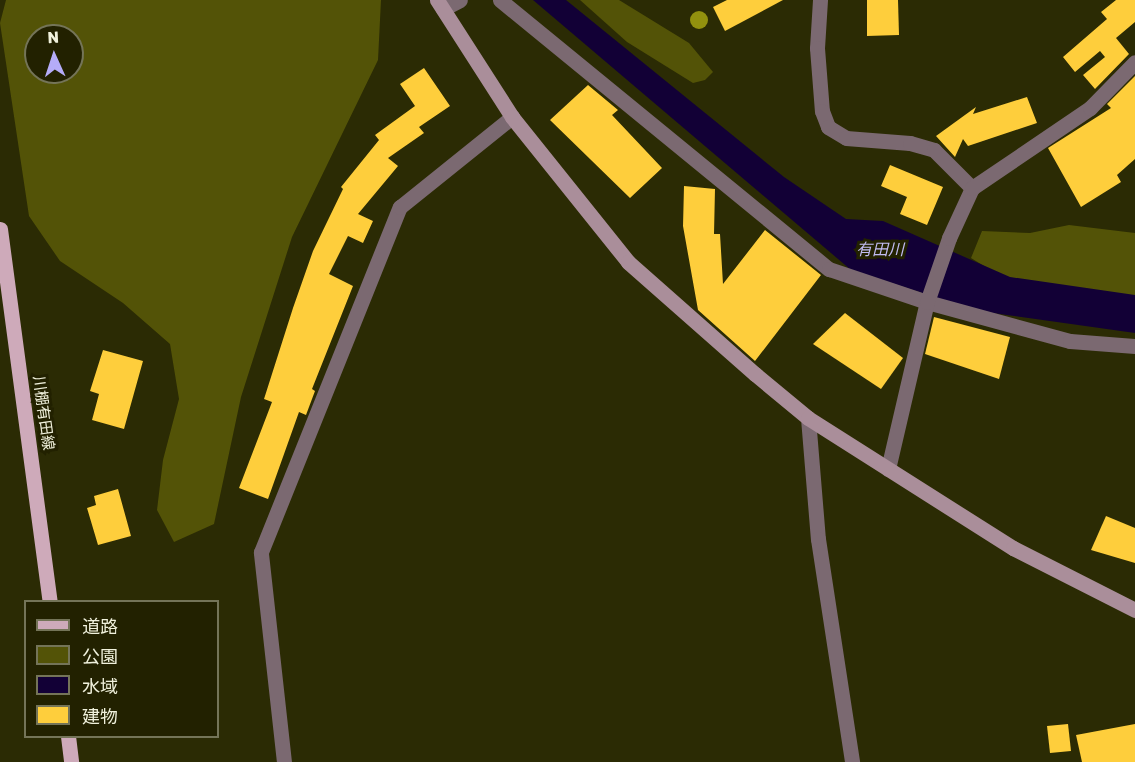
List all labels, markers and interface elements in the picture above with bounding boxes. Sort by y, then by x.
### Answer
north arrow [24,24,84,84]
text: N [47,28,59,47]
water label: 有田川 [856,240,904,260]
street label: 川棚有田線 [29,375,57,451]
legend [24,600,219,738]
text: 道路 [82,616,118,638]
text: 公園 [82,646,118,668]
text: 水域 [82,676,118,698]
text: 建物 [82,706,118,728]

